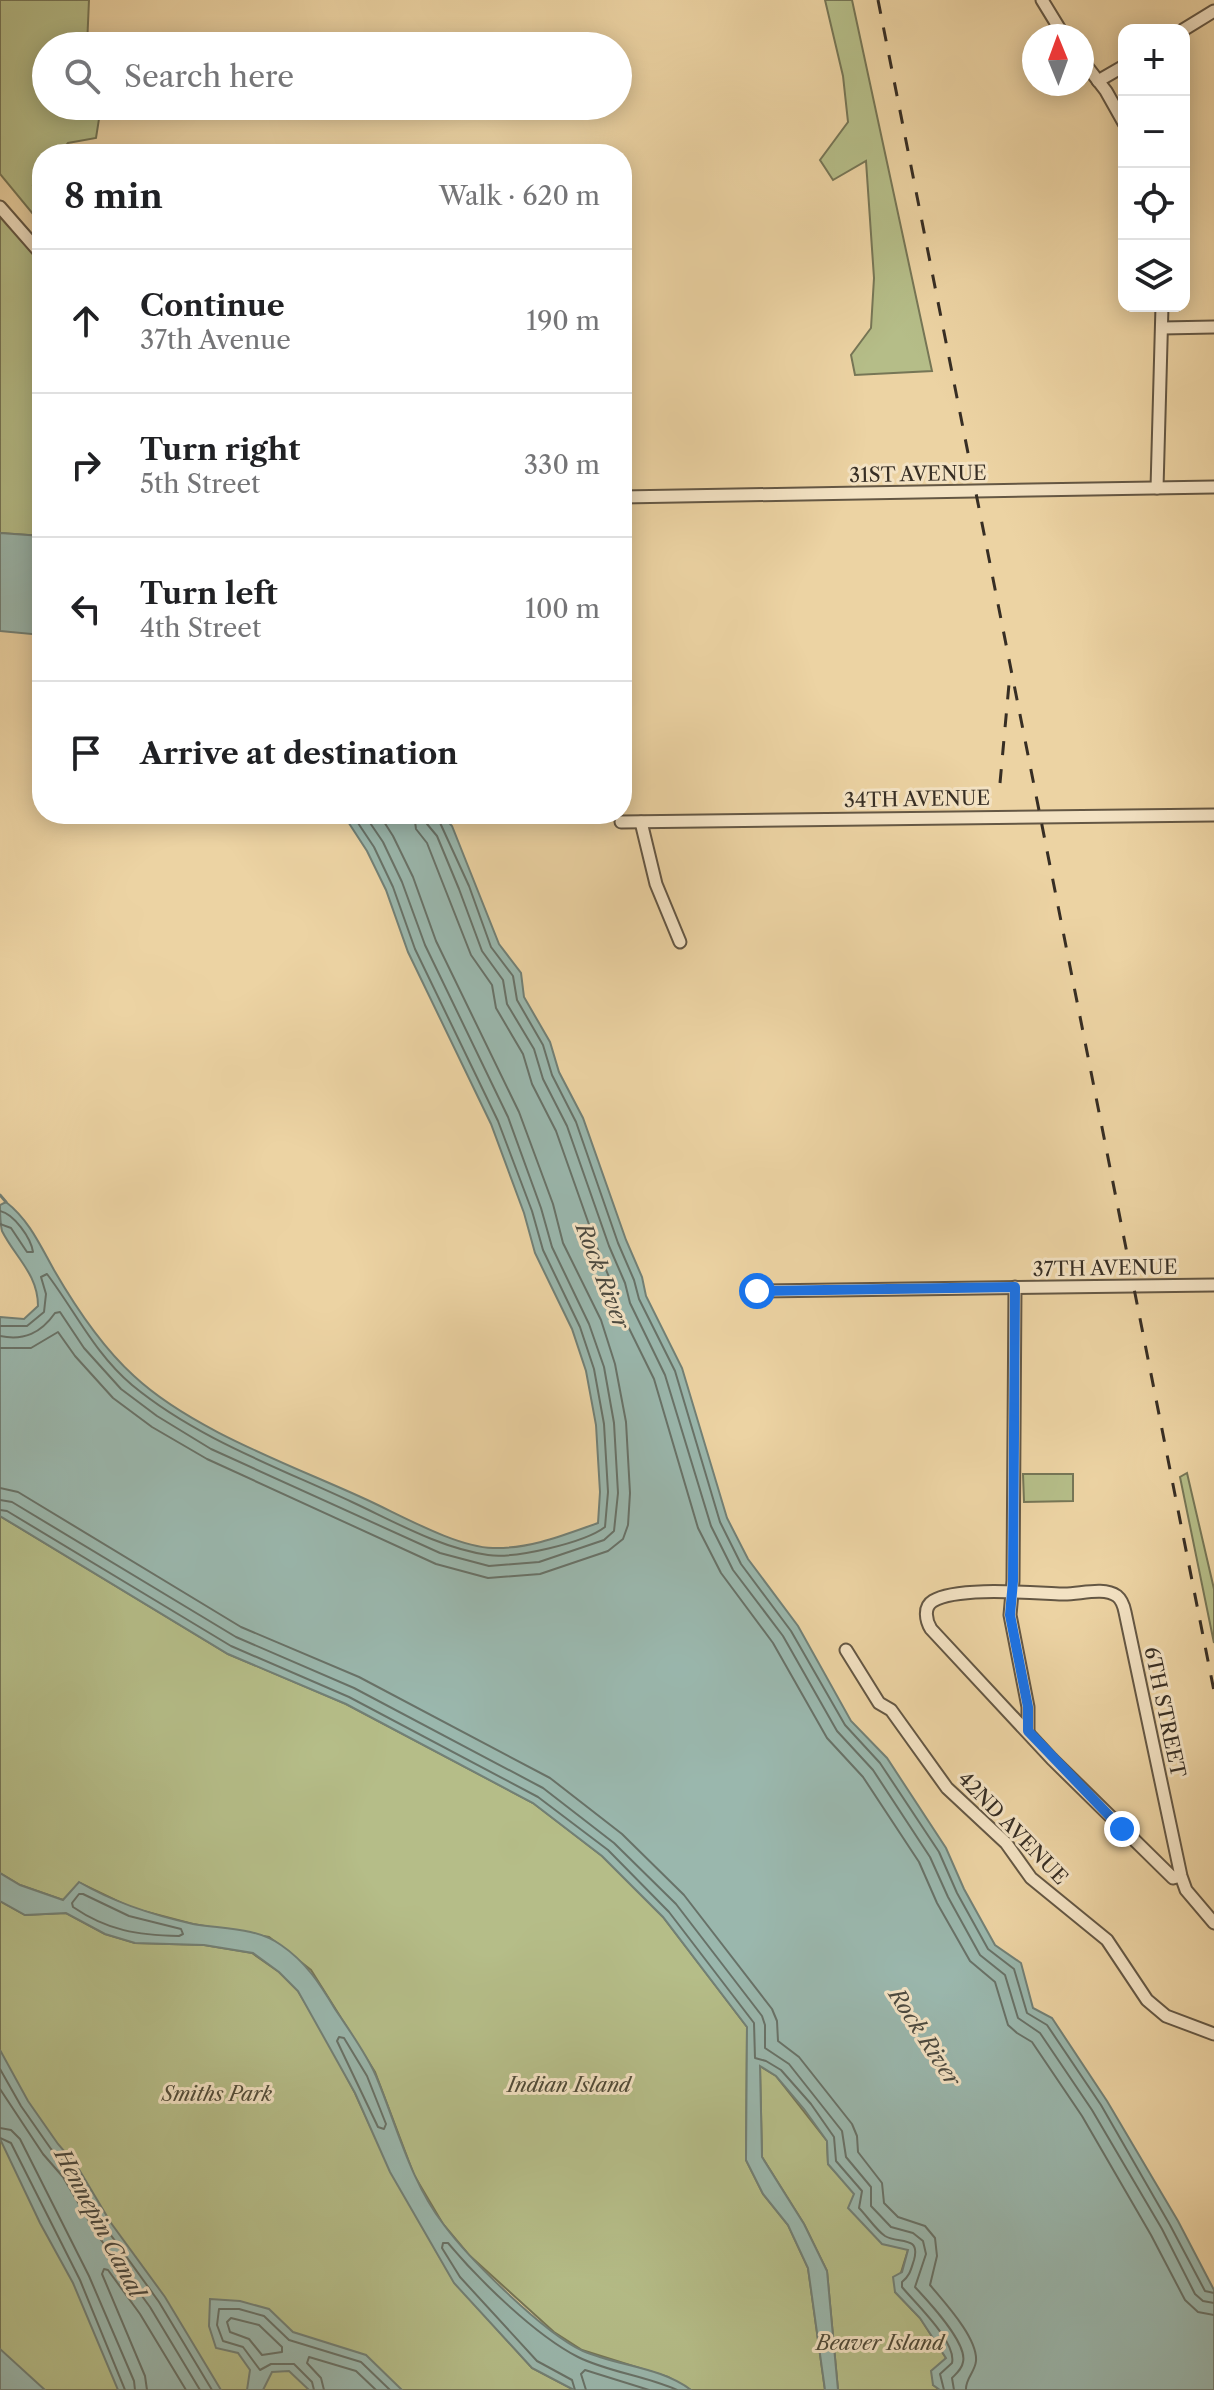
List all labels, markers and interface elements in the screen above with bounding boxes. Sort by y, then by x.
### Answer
north arrow [1022,24,1094,96]
map controls [1118,24,1190,312]
button: + [1118,24,1190,96]
search box [32,32,632,120]
icon: search [60,54,104,98]
text: Search here [124,58,294,95]
button: − [1118,96,1190,168]
button: locate [1118,168,1190,240]
text: 8 min [64,175,163,217]
text: Walk · 620 m [439,180,600,212]
button: layers [1118,240,1190,312]
text: Continue [140,287,285,324]
icon: ahead [64,299,108,343]
text: 190 m [526,305,600,337]
text: 37th Avenue [140,324,291,356]
text: Turn right [140,431,300,468]
icon: right [64,443,108,487]
text: 330 m [524,449,600,481]
street label: 31ST AVENUE [849,461,987,487]
text: 5th Street [140,468,260,500]
text: Turn left [140,575,277,612]
icon: left [64,587,108,631]
text: 100 m [525,593,600,625]
text: 4th Street [140,612,261,644]
icon: arrive [64,731,108,775]
text: Arrive at destination [140,735,458,772]
street label: 34TH AVENUE [844,786,990,812]
water label: Rock River [569,1217,636,1335]
street label: 37TH AVENUE [1032,1255,1178,1281]
route start [739,1273,775,1309]
street label: 6TH STREET [1139,1645,1191,1779]
street label: 42ND AVENUE [953,1767,1073,1889]
route end [1104,1811,1140,1847]
water label: Rock River [882,1981,967,2093]
park label: Indian Island [505,2073,633,2097]
park label: Smiths Park [161,2082,273,2106]
water label: Hennepin Canal [48,2142,152,2305]
park label: Beaver Island [814,2331,946,2355]

